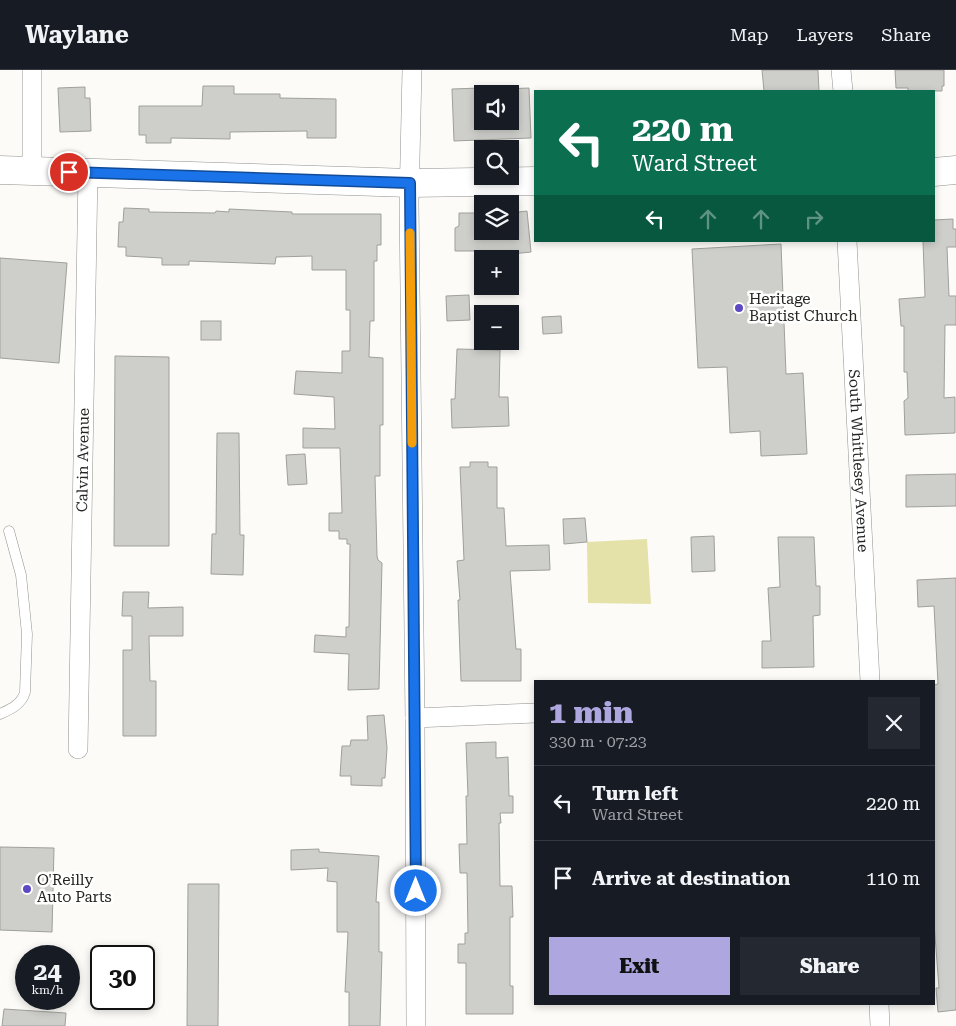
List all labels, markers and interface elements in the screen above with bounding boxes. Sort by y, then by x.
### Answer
text: Waylane [25,21,129,49]
text: Map [730,24,769,45]
text: Layers [797,24,853,45]
text: Share [881,24,931,45]
map controls [474,85,519,350]
button: sound [474,85,519,130]
text: 220 m [632,109,733,150]
icon: left [549,110,614,175]
button: search [474,140,519,185]
pin [48,151,90,193]
text: Ward Street [632,151,757,176]
icon: arrive [55,158,83,186]
button: layers [474,195,519,240]
icon: left [641,205,669,233]
icon: ahead [694,205,722,233]
icon: ahead [747,205,775,233]
icon: right [800,205,828,233]
button: + [474,250,519,295]
place label: Heritage Baptist Church [749,290,858,325]
marker: Heritage Baptist Church [733,302,745,314]
button: − [474,305,519,350]
street label: South Whittlesey Avenue [845,369,872,553]
street label: Calvin Avenue [73,408,93,512]
text: 1 min [549,695,633,730]
button: close [868,697,920,749]
text: 330 m · 07:23 [549,732,647,751]
text: Turn left [592,782,678,805]
icon: left [549,789,577,817]
text: 220 m [866,792,920,815]
text: Ward Street [592,805,683,824]
position arrow [389,864,441,916]
icon: arrive [549,864,577,892]
text: Arrive at destination [592,867,790,890]
text: 110 m [866,867,920,890]
place label: O'Reilly Auto Parts [37,871,112,906]
marker: O'Reilly Auto Parts [21,883,33,895]
button: Exit [549,937,730,995]
button: Share [740,937,920,995]
speed limit sign: 30 [90,945,155,1010]
text: 24 [33,957,62,986]
text: km/h [31,983,64,997]

